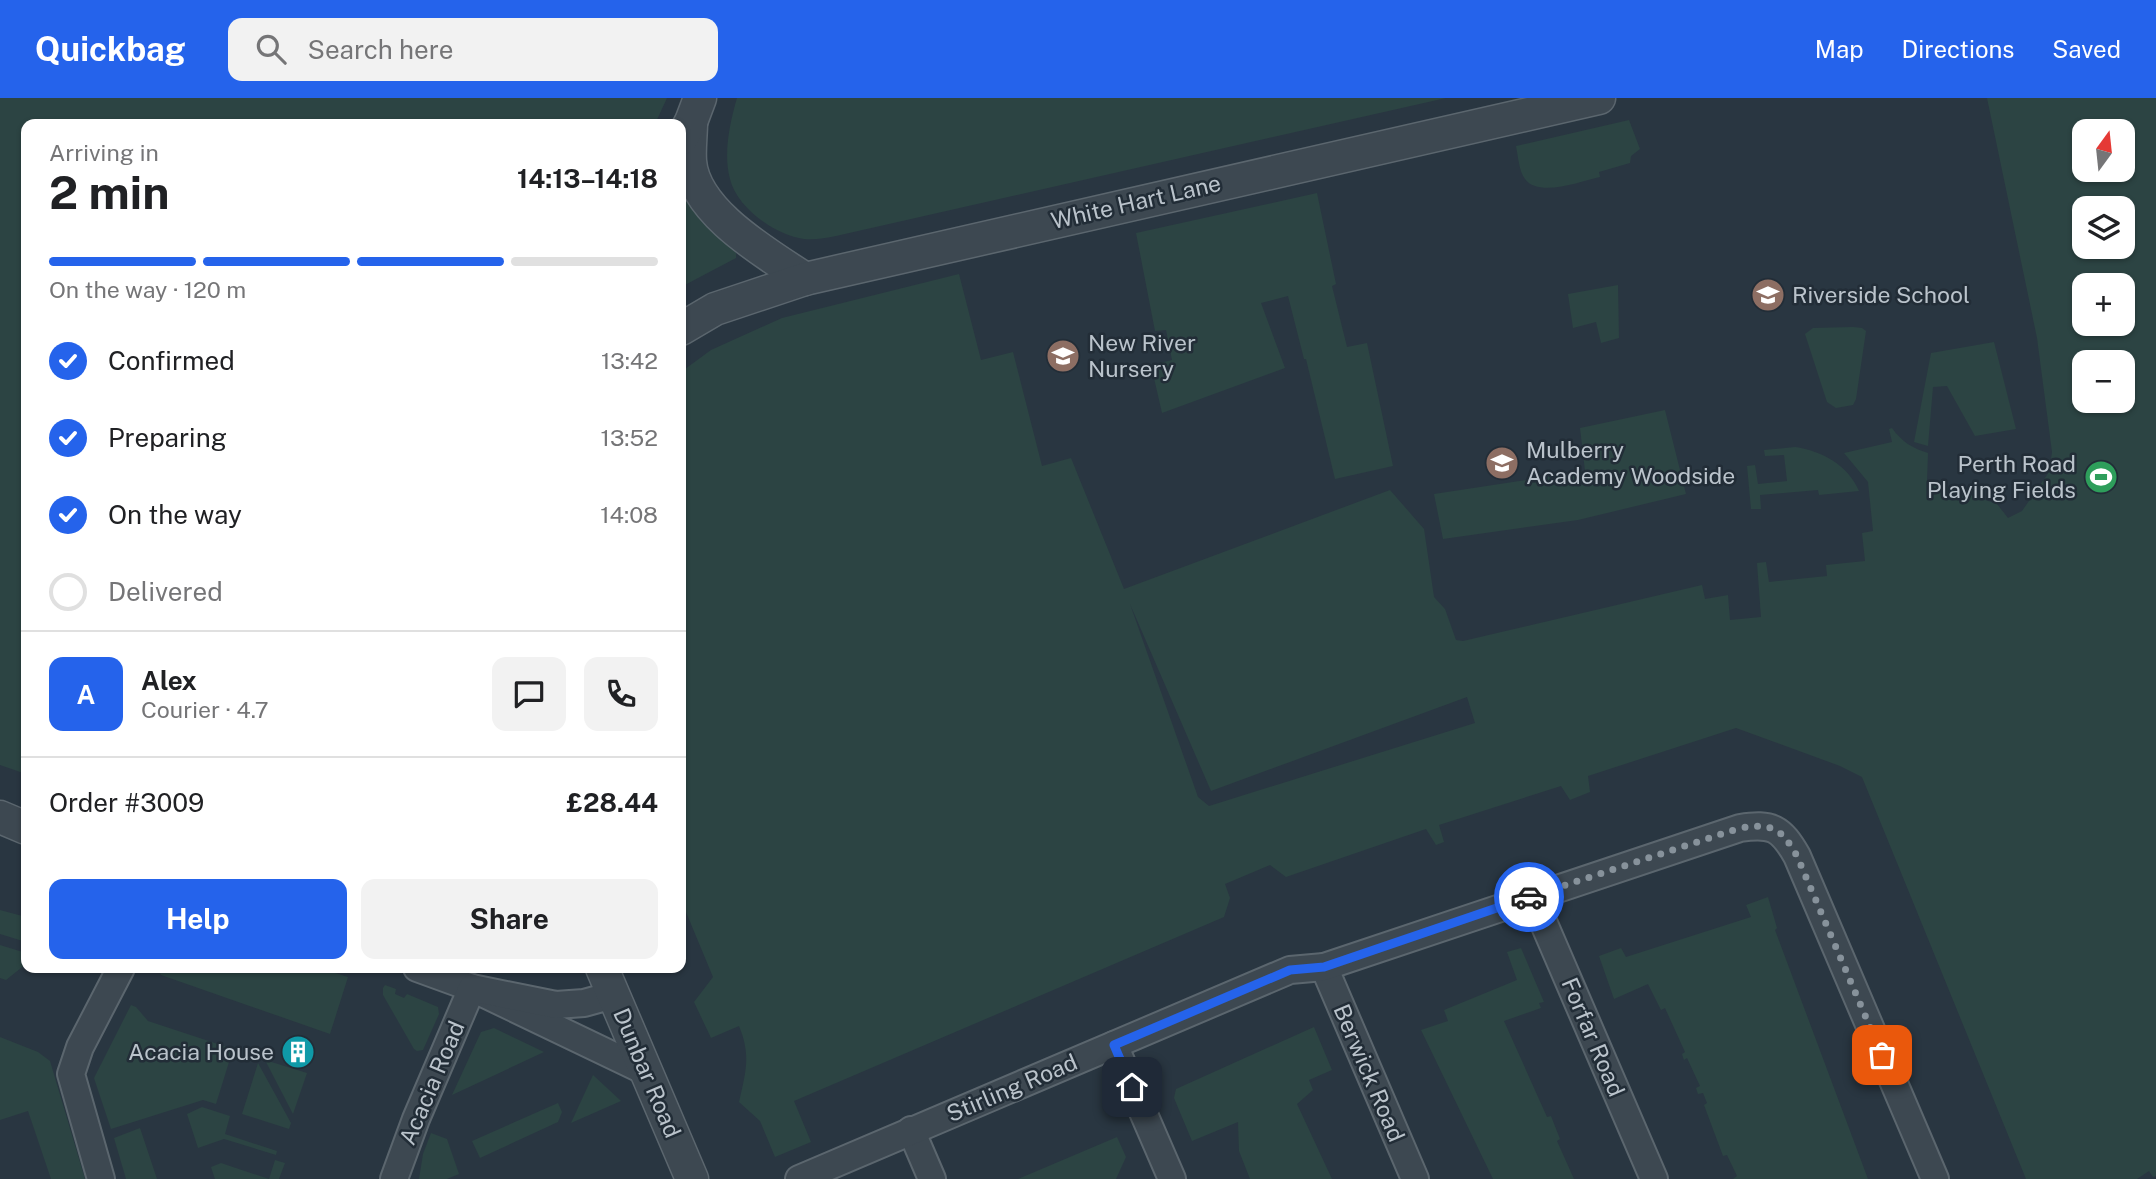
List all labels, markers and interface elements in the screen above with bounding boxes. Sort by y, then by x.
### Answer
search box [228,18,718,81]
text: Quickbag [35,30,186,68]
icon: search [252,30,290,68]
text: Search here [308,34,454,65]
text: Map [1815,35,1864,63]
text: Directions [1902,35,2014,63]
text: Saved [2052,35,2121,63]
north arrow [2072,119,2135,182]
map controls [2072,119,2135,413]
text: Arriving in [49,139,159,166]
text: 14:13–14:18 [517,163,658,194]
text: 2 min [49,165,169,219]
street label: White Hart Lane [1048,169,1223,234]
button: layers [2072,196,2135,259]
button: + [2072,273,2135,336]
text: On the way · 120 m [49,276,246,303]
school or university icon: Riverside School [1749,276,1787,314]
place label: Riverside School [1792,281,1970,308]
place label: New River Nursery [1088,329,1196,382]
school or university icon: New River Nursery [1044,337,1082,375]
icon: check [49,342,87,380]
text: Confirmed [108,345,235,376]
text: 13:42 [601,347,658,374]
button: − [2072,350,2135,413]
icon: check [49,419,87,457]
text: Preparing [108,422,227,453]
text: 13:52 [601,424,658,451]
place label: Mulberry Academy Woodside [1526,436,1735,489]
school or university icon: Mulberry Academy Woodside [1483,444,1521,482]
place label: Perth Road Playing Fields [1927,450,2076,503]
sports icon: Perth Road Playing Fields [2082,458,2120,496]
icon: check [49,496,87,534]
text: On the way [108,499,242,530]
text: 14:08 [600,501,658,528]
text: Delivered [108,576,223,607]
button: chat [492,657,566,731]
button: phone [584,657,658,731]
text: Alex [141,665,197,696]
text: A [77,679,95,710]
text: Courier · 4.7 [141,696,269,723]
text: Order #3009 [49,787,204,818]
text: £28.44 [566,787,658,818]
courier [1494,862,1564,932]
icon: car [1510,878,1548,916]
button: Help [49,879,347,959]
button: Share [361,879,658,959]
street label: Forfar Road [1556,973,1631,1100]
street label: Berwick Road [1328,1000,1411,1146]
street label: Dunbar Road [608,1004,687,1142]
street label: Acacia Road [393,1017,470,1149]
pin [1852,1025,1912,1085]
building icon: Acacia House [279,1033,317,1071]
icon: bag [1863,1036,1901,1074]
place label: Acacia House [128,1038,274,1065]
street label: Stirling Road [943,1048,1081,1127]
pin [1102,1057,1162,1117]
icon: home [1113,1068,1151,1106]

